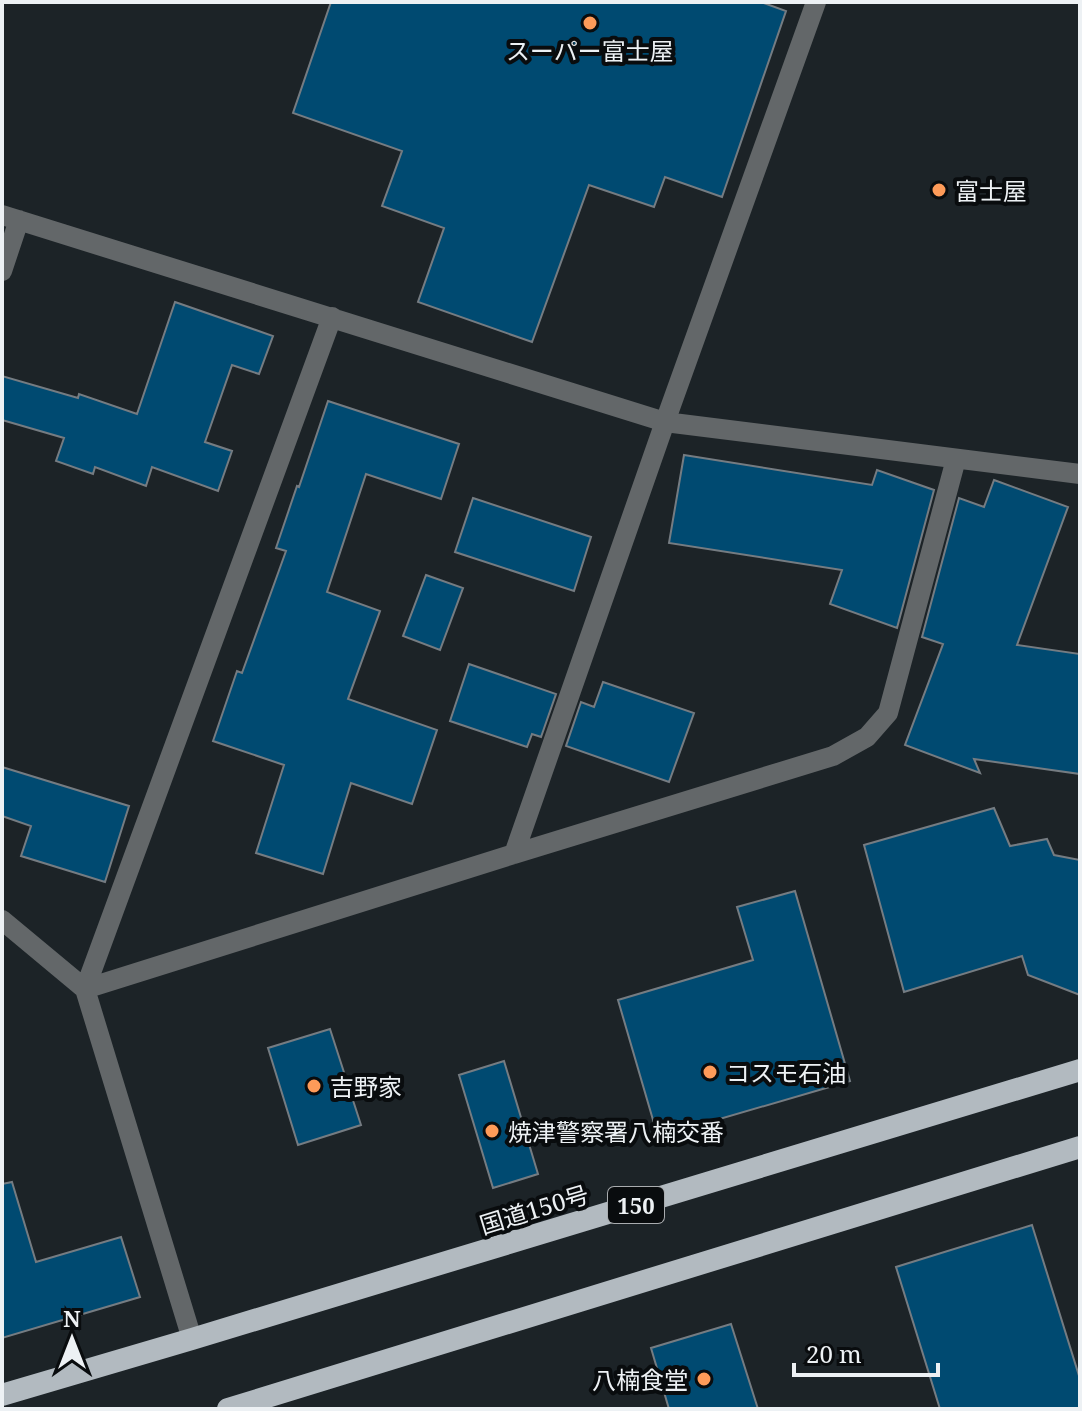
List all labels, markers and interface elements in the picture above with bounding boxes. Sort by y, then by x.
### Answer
marker: スーパー富士屋 [581,14,599,32]
place label: スーパー富士屋 [506,34,674,67]
place label: 富士屋 [955,174,1027,207]
marker: 富士屋 [930,181,948,199]
place label: コスモ石油 [726,1056,846,1089]
marker: コスモ石油 [701,1063,719,1081]
place label: 吉野家 [330,1070,402,1103]
marker: 吉野家 [305,1077,323,1095]
place label: 焼津警察署八楠交番 [508,1115,724,1148]
marker: 焼津警察署八楠交番 [483,1122,501,1140]
street label: 国道150号 [476,1177,592,1241]
road number: 150 [608,1187,664,1223]
north arrow [32,1299,112,1379]
text: N [63,1303,81,1333]
scale bar [794,1327,938,1377]
text: 20 m [806,1337,862,1370]
place label: 八楠食堂 [592,1363,688,1396]
marker: 八楠食堂 [695,1370,713,1388]

